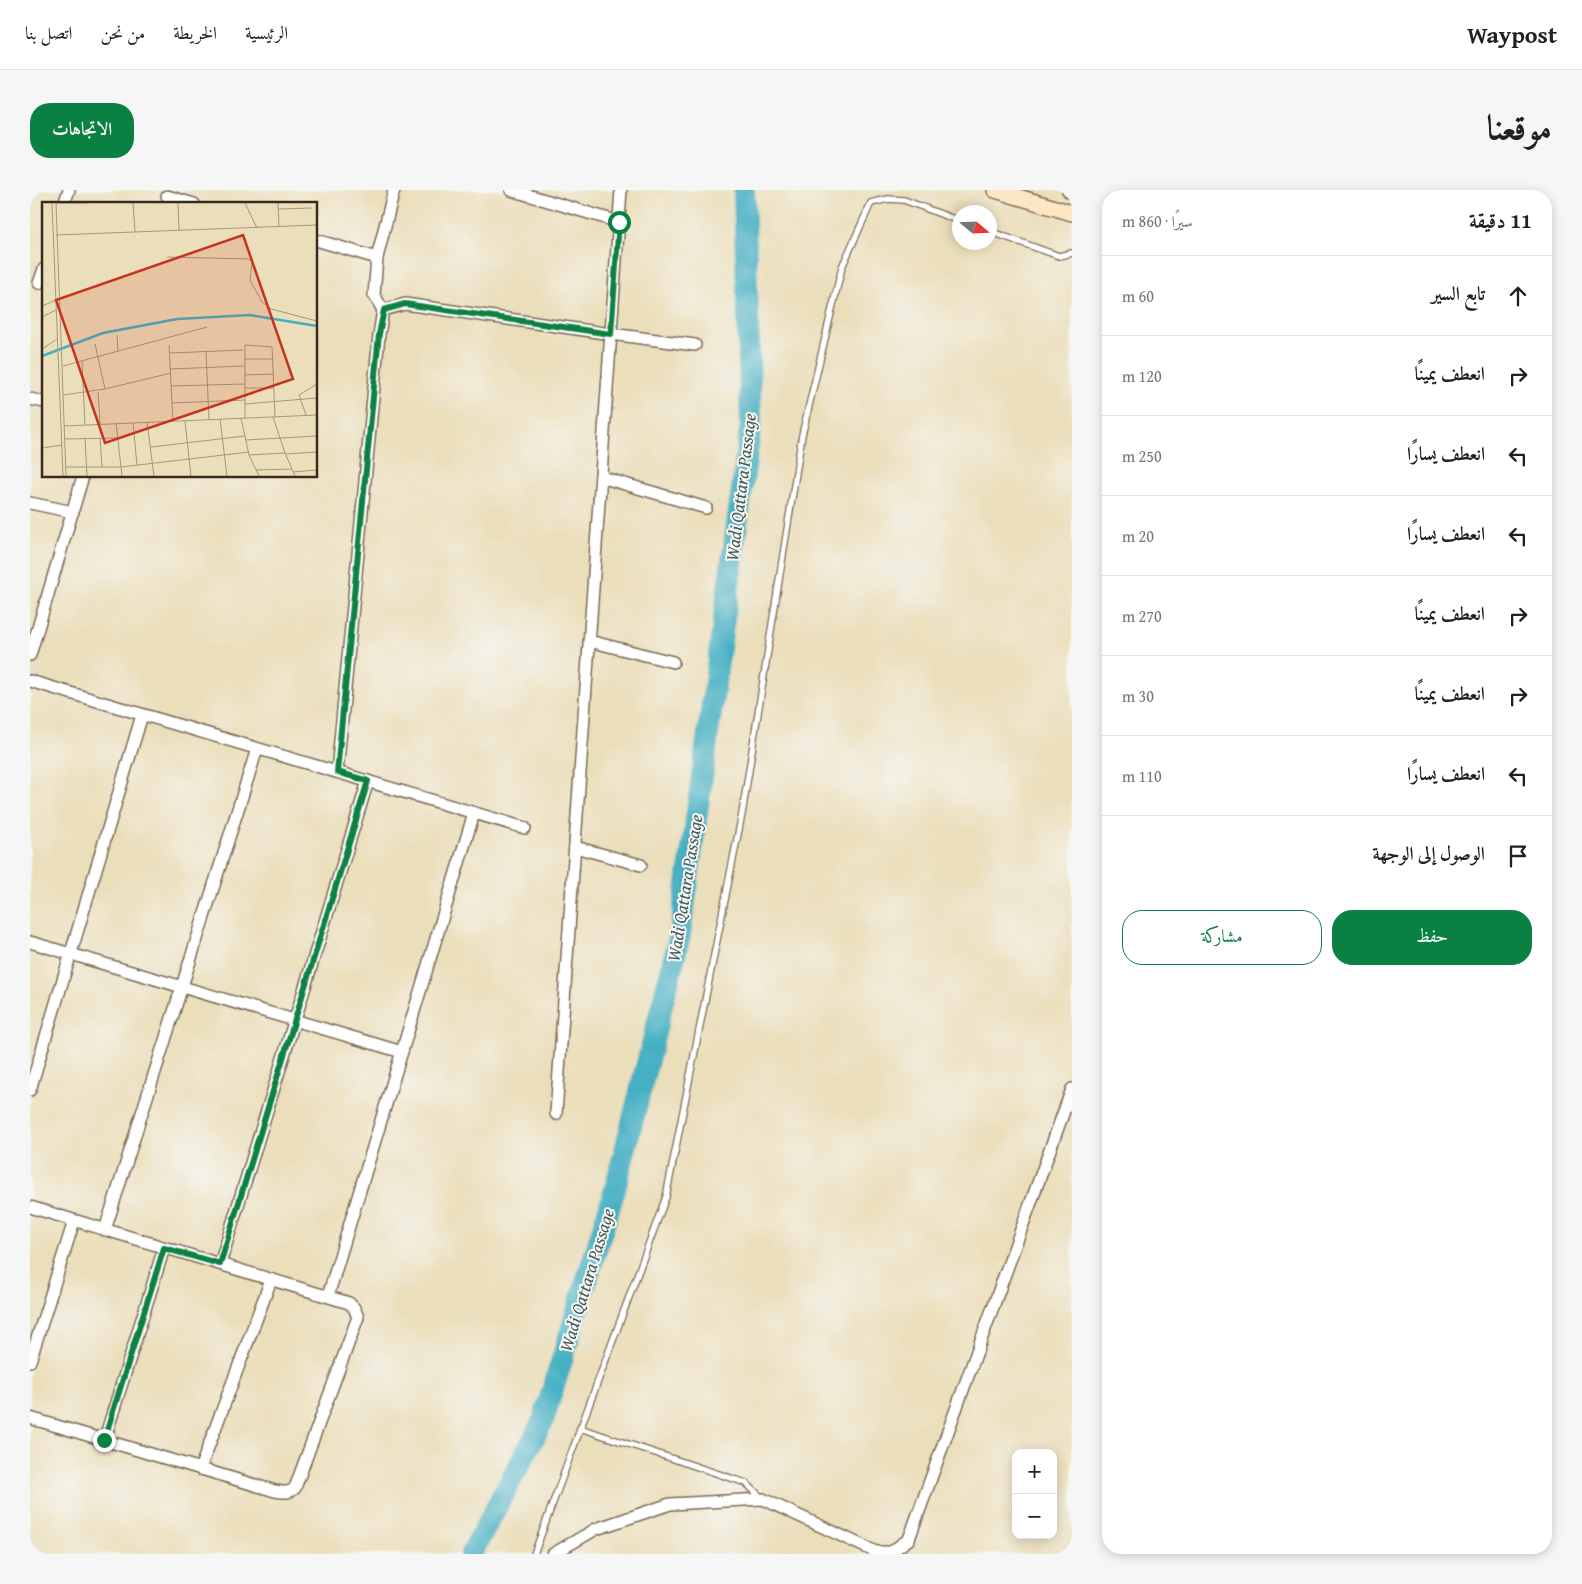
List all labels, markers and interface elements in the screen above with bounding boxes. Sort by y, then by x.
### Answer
text: Waypost [1467,17,1557,52]
text: اتصل بنا [25,19,72,46]
text: من نحن [100,19,145,46]
text: الخريطة [173,19,217,46]
text: الرئيسية [245,19,288,46]
text: موقعنا [1487,101,1552,152]
button: الاتجاهات [30,103,134,158]
inset map [42,202,318,478]
north arrow [952,205,997,250]
text: 11 دقيقة [1469,205,1532,236]
text: سيرًا · 860 m [1122,209,1193,233]
route start [608,211,631,234]
text: تابع السير [1431,279,1485,307]
icon: ahead [1504,282,1532,310]
text: 60 m [1122,284,1154,308]
text: انعطف يمينًا [1415,359,1485,387]
icon: right [1504,362,1532,390]
text: 120 m [1122,364,1162,388]
water label: Wadi Qattara Passage [718,412,763,562]
text: انعطف يسارًا [1407,439,1485,467]
icon: left [1504,442,1532,470]
text: 250 m [1122,444,1162,468]
text: انعطف يسارًا [1407,519,1485,547]
icon: left [1504,522,1532,550]
text: 20 m [1122,524,1154,548]
text: انعطف يمينًا [1415,599,1485,627]
icon: right [1504,602,1532,630]
text: 270 m [1122,604,1162,628]
text: انعطف يمينًا [1415,679,1485,707]
icon: right [1504,682,1532,710]
text: 30 m [1122,684,1154,708]
text: انعطف يسارًا [1407,759,1485,787]
icon: left [1504,762,1532,790]
text: 110 m [1122,764,1162,788]
water label: Wadi Qattara Passage [660,812,709,963]
text: الوصول إلى الوجهة [1373,839,1485,867]
icon: arrive [1504,842,1532,870]
button: مشاركة [1122,910,1322,965]
button: حفظ [1332,910,1532,965]
water label: Wadi Qattara Passage [552,1205,621,1355]
route end [93,1429,116,1452]
map controls [1012,1449,1057,1539]
button: + [1012,1449,1057,1494]
button: − [1012,1494,1057,1539]

